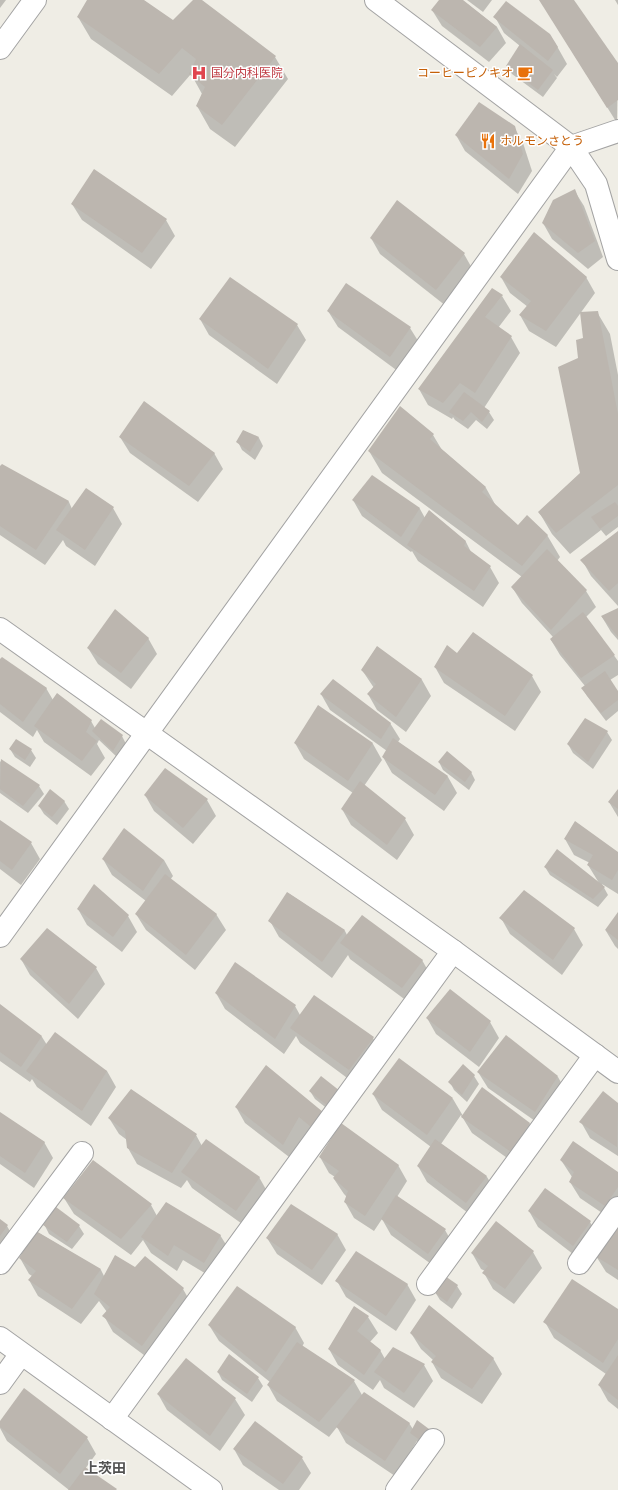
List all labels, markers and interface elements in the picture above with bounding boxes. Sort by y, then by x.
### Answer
hospital icon: 国分内科医院 [190,64,208,82]
cafe icon: コーヒーピノキオ [516,64,534,82]
place label: 国分内科医院 [211,65,283,80]
place label: コーヒーピノキオ [417,65,513,80]
restaurant icon: ホルモンさとう [479,132,497,150]
place label: ホルモンさとう [500,133,584,148]
district label: 上茨田 [84,1459,126,1476]

